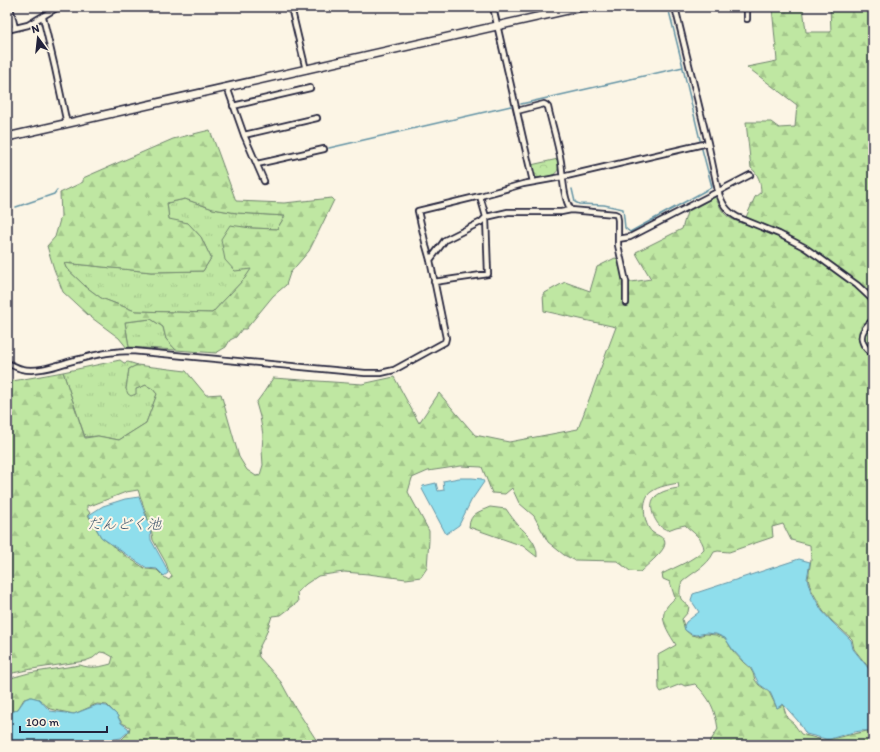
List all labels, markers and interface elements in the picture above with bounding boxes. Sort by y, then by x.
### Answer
north arrow [18,18,58,58]
text: N [30,22,41,36]
water label: だんどく池 [86,515,162,533]
scale bar [20,708,107,734]
text: 100 m [26,715,59,729]

